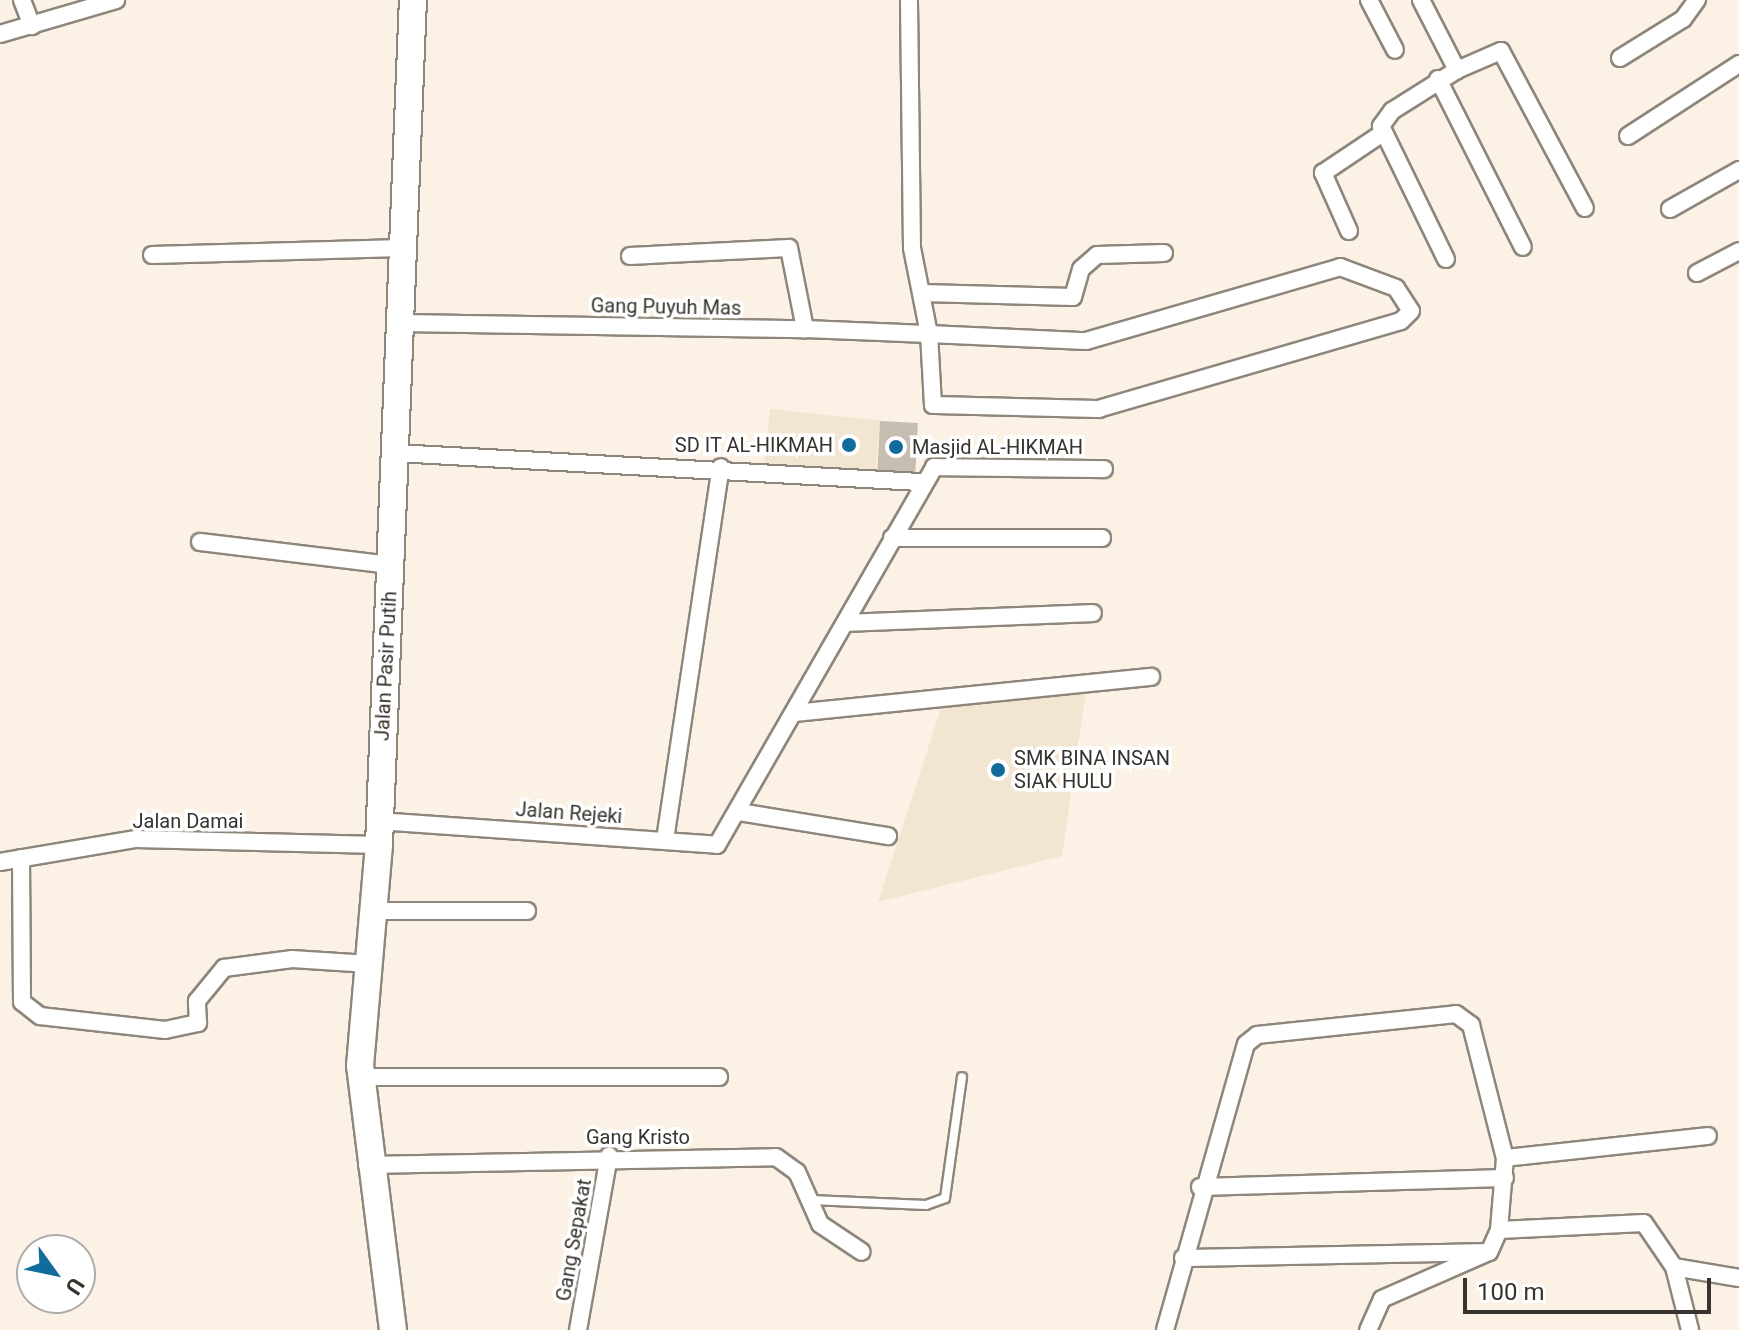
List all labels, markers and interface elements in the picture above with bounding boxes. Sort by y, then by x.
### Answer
street label: Gang Puyuh Mas [591,294,741,320]
place label: SD IT AL-HIKMAH [674,433,833,457]
place label: Masjid AL-HIKMAH [912,435,1083,459]
marker: SD IT AL-HIKMAH [840,436,858,454]
marker: Masjid AL-HIKMAH [887,438,905,456]
street label: Jalan Pasir Putih [370,590,402,742]
place label: SMK BINA INSAN SIAK HULU [1014,746,1170,793]
marker: SMK BINA INSAN SIAK HULU [989,761,1007,779]
street label: Jalan Rejeki [515,797,623,829]
street label: Jalan Damai [133,809,243,833]
street label: Gang Kristo [586,1125,690,1149]
street label: Gang Sepakat [551,1177,597,1303]
north arrow [16,1234,96,1314]
scale bar [1467,1262,1715,1312]
text: U [60,1273,89,1299]
text: 100 m [1477,1278,1544,1306]

